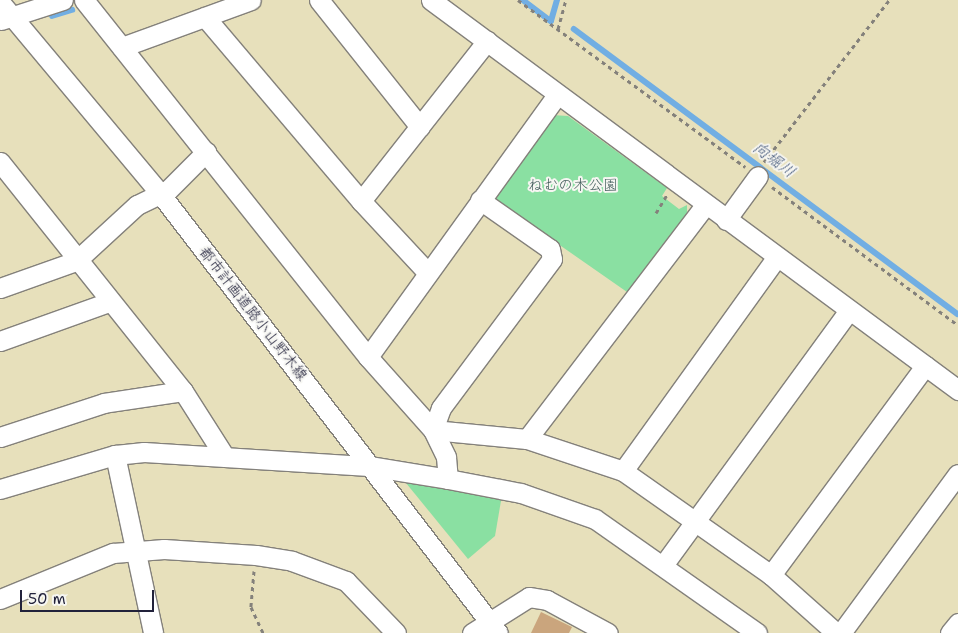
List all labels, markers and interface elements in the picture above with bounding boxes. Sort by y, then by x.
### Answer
water label: 向堀川 [749,138,799,182]
park label: ねむの木公園 [528,177,618,195]
street label: 都市計画道路小山野木線 [195,243,311,385]
scale bar [22,580,156,612]
text: 50 m [28,589,66,609]

